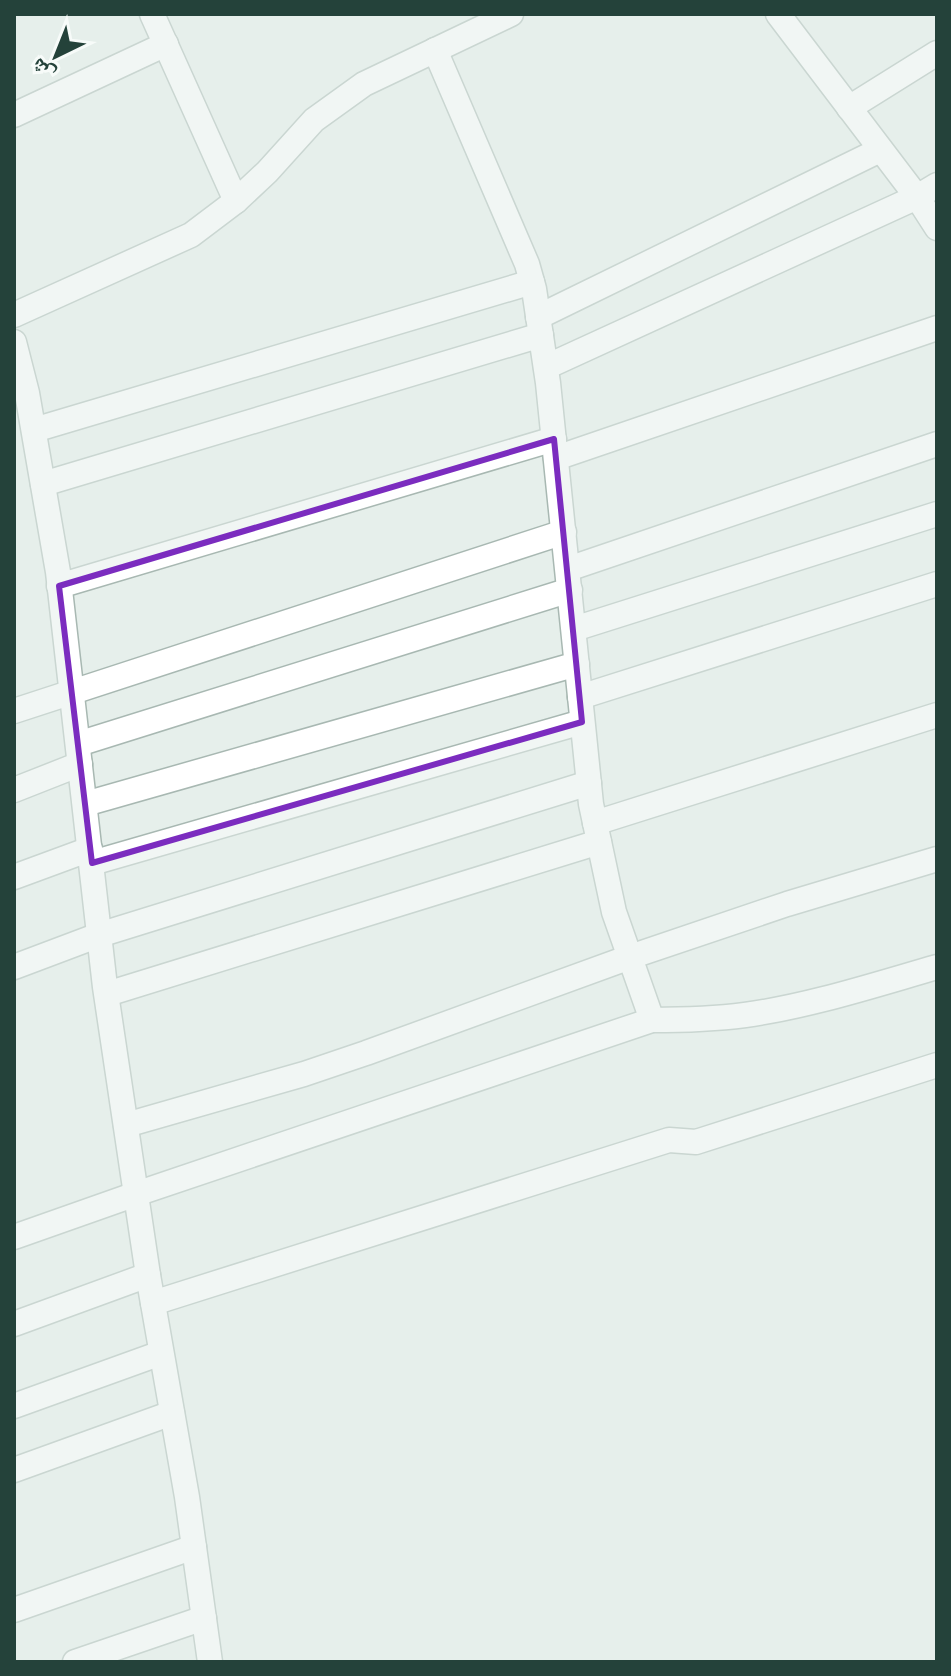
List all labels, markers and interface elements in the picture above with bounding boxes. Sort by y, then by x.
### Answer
north arrow [16,16,96,96]
text: ش [25,52,60,88]

